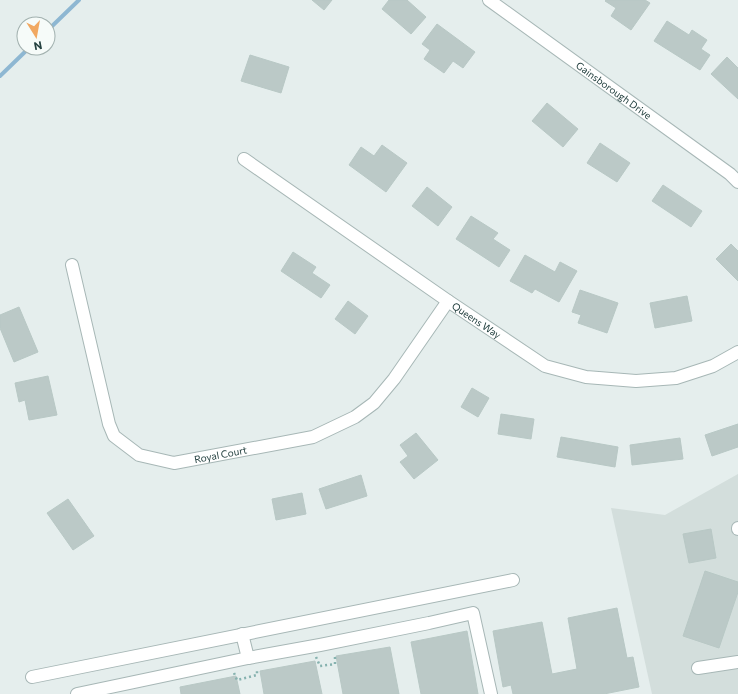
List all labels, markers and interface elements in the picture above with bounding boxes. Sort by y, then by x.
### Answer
north arrow [16,16,56,56]
text: N [33,39,43,53]
street label: Gainsborough Drive [574,59,654,121]
street label: Queens Way [450,299,503,341]
street label: Royal Court [193,443,248,465]

